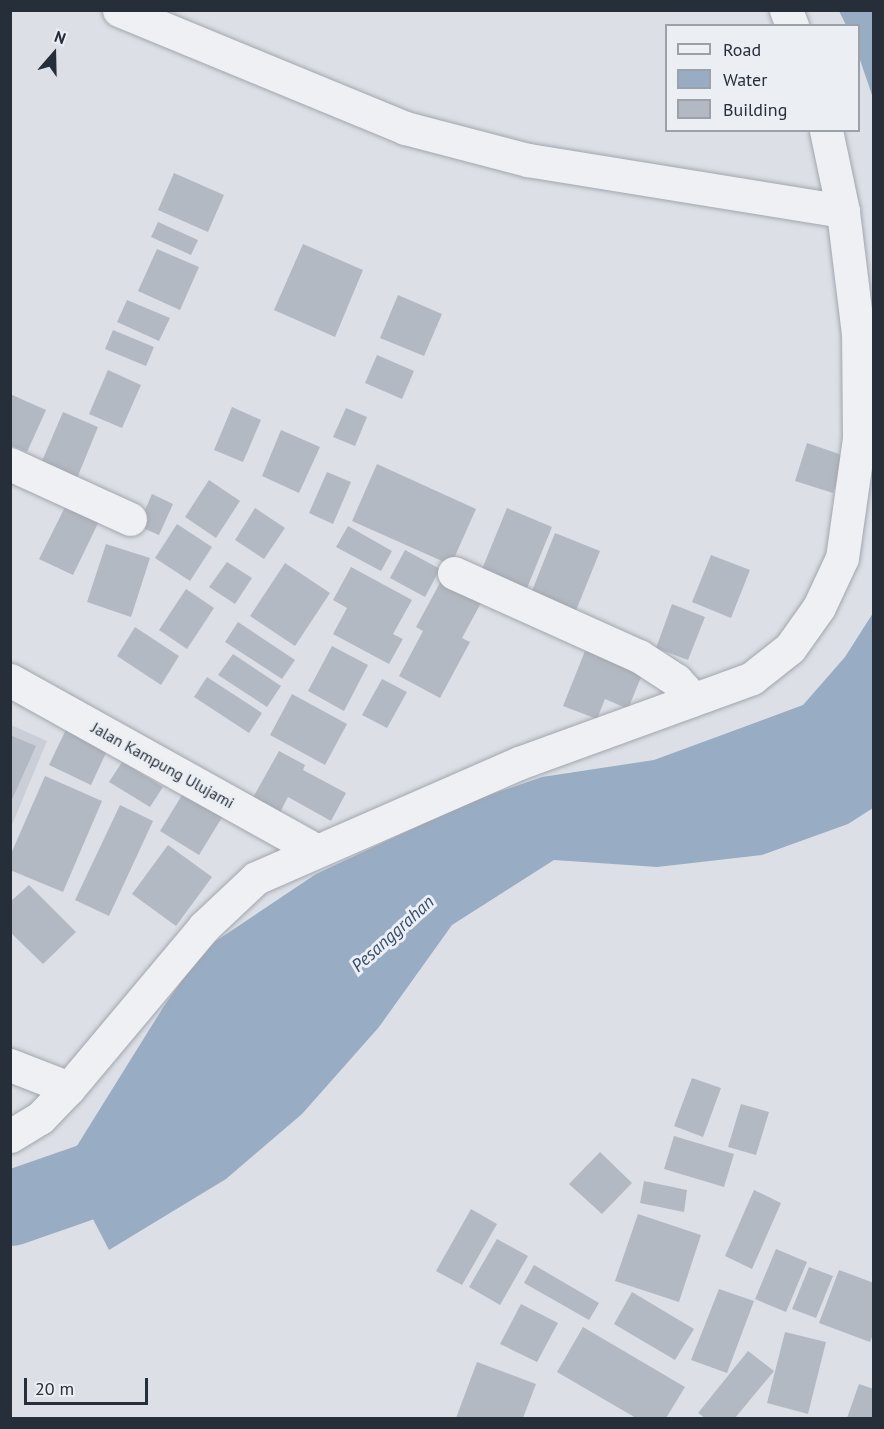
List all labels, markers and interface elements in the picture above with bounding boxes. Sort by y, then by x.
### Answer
north arrow [24,24,84,84]
legend [665,24,860,132]
text: N [52,26,69,48]
text: Road [723,38,761,61]
text: Water [723,68,767,91]
text: Building [723,98,787,121]
street label: Jalan Kampung Ulujami [88,718,238,812]
water label: Pesanggrahan [347,891,439,977]
scale bar [27,1366,152,1404]
text: 20 m [35,1377,74,1400]

